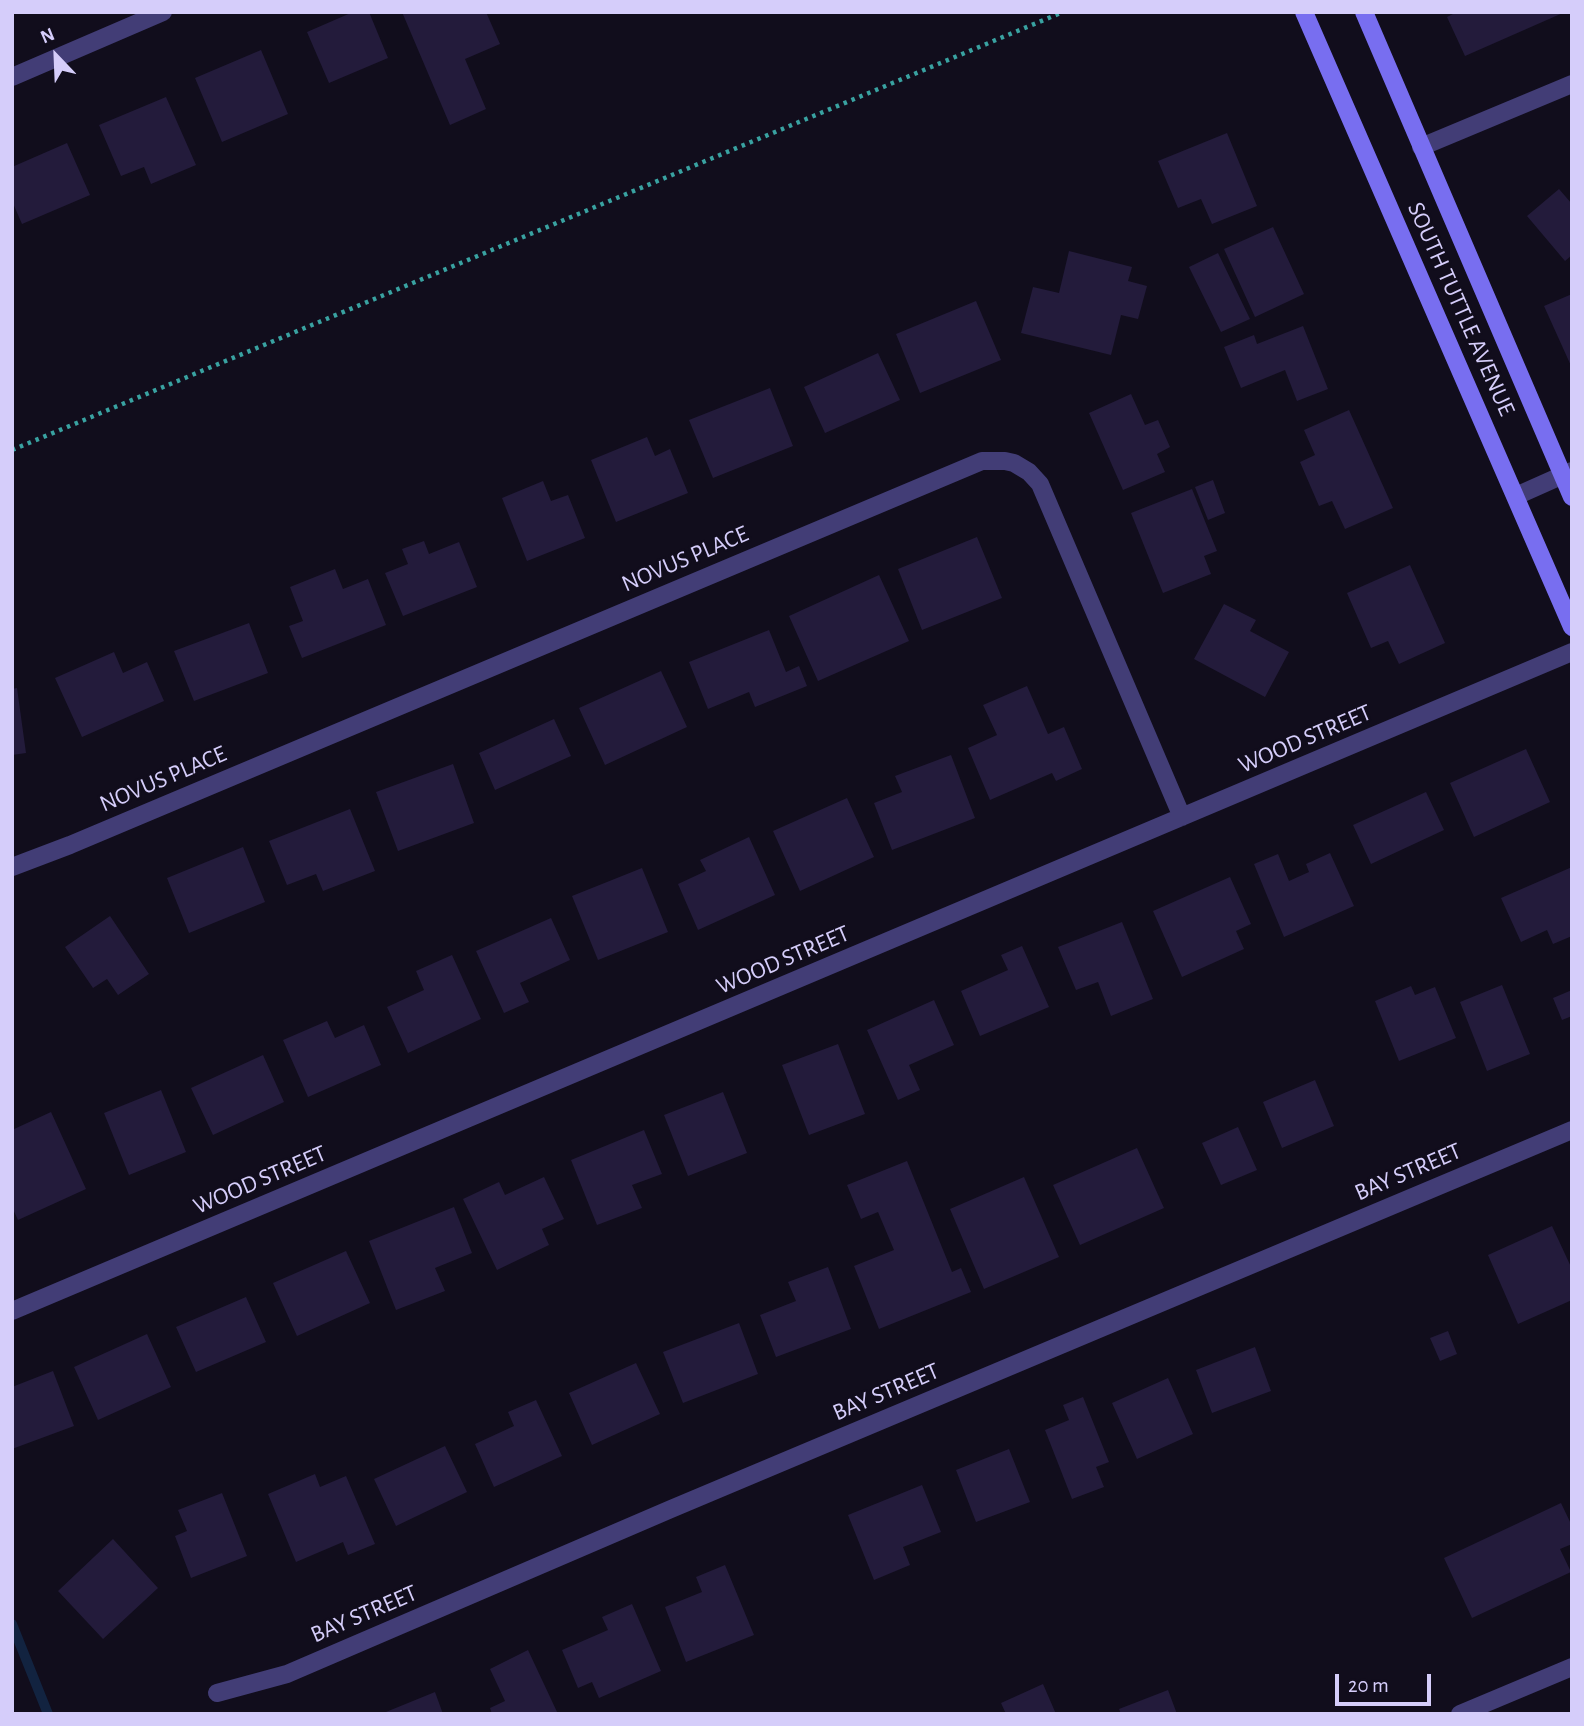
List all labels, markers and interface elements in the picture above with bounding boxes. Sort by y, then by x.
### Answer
north arrow [21,21,91,91]
text: N [38,25,57,48]
street label: SOUTH TUTTLE AVENUE [1401,198,1521,420]
street label: NOVUS PLACE [617,519,753,599]
street label: WOOD STREET [1234,698,1376,780]
street label: NOVUS PLACE [95,739,231,819]
street label: WOOD STREET [712,919,854,1001]
street label: BAY STREET [1350,1137,1466,1207]
street label: WOOD STREET [189,1139,331,1221]
street label: BAY STREET [828,1357,944,1427]
street label: BAY STREET [306,1579,422,1649]
scale bar [1339,1660,1435,1704]
text: 20 m [1348,1675,1389,1696]

